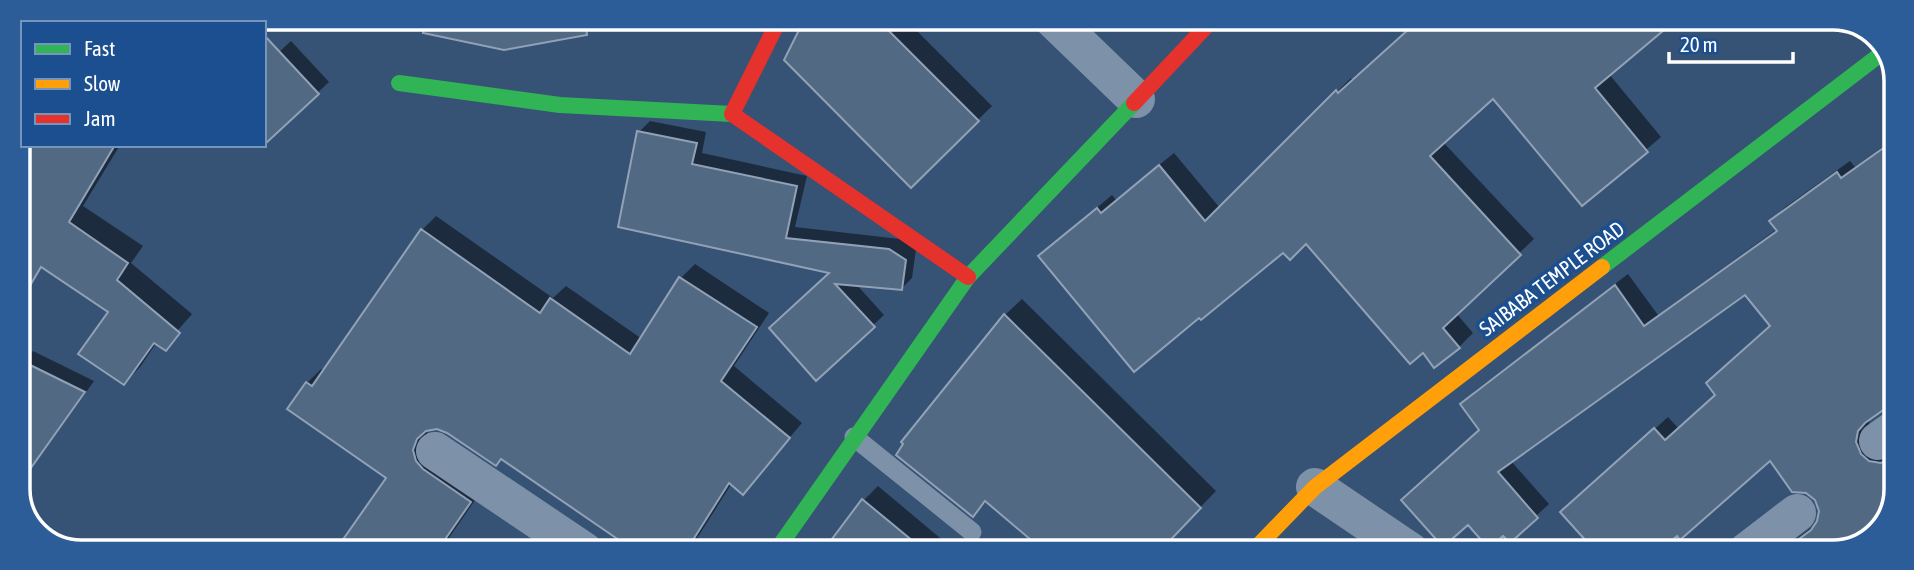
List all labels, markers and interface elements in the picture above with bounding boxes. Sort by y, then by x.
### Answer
legend [21,21,266,147]
scale bar [1669,21,1793,65]
text: 20 m [1680,32,1718,56]
text: Fast [84,36,115,60]
text: Slow [84,71,121,95]
text: Jam [84,106,116,130]
street label: SAIBABA TEMPLE ROAD [1474,216,1628,340]

